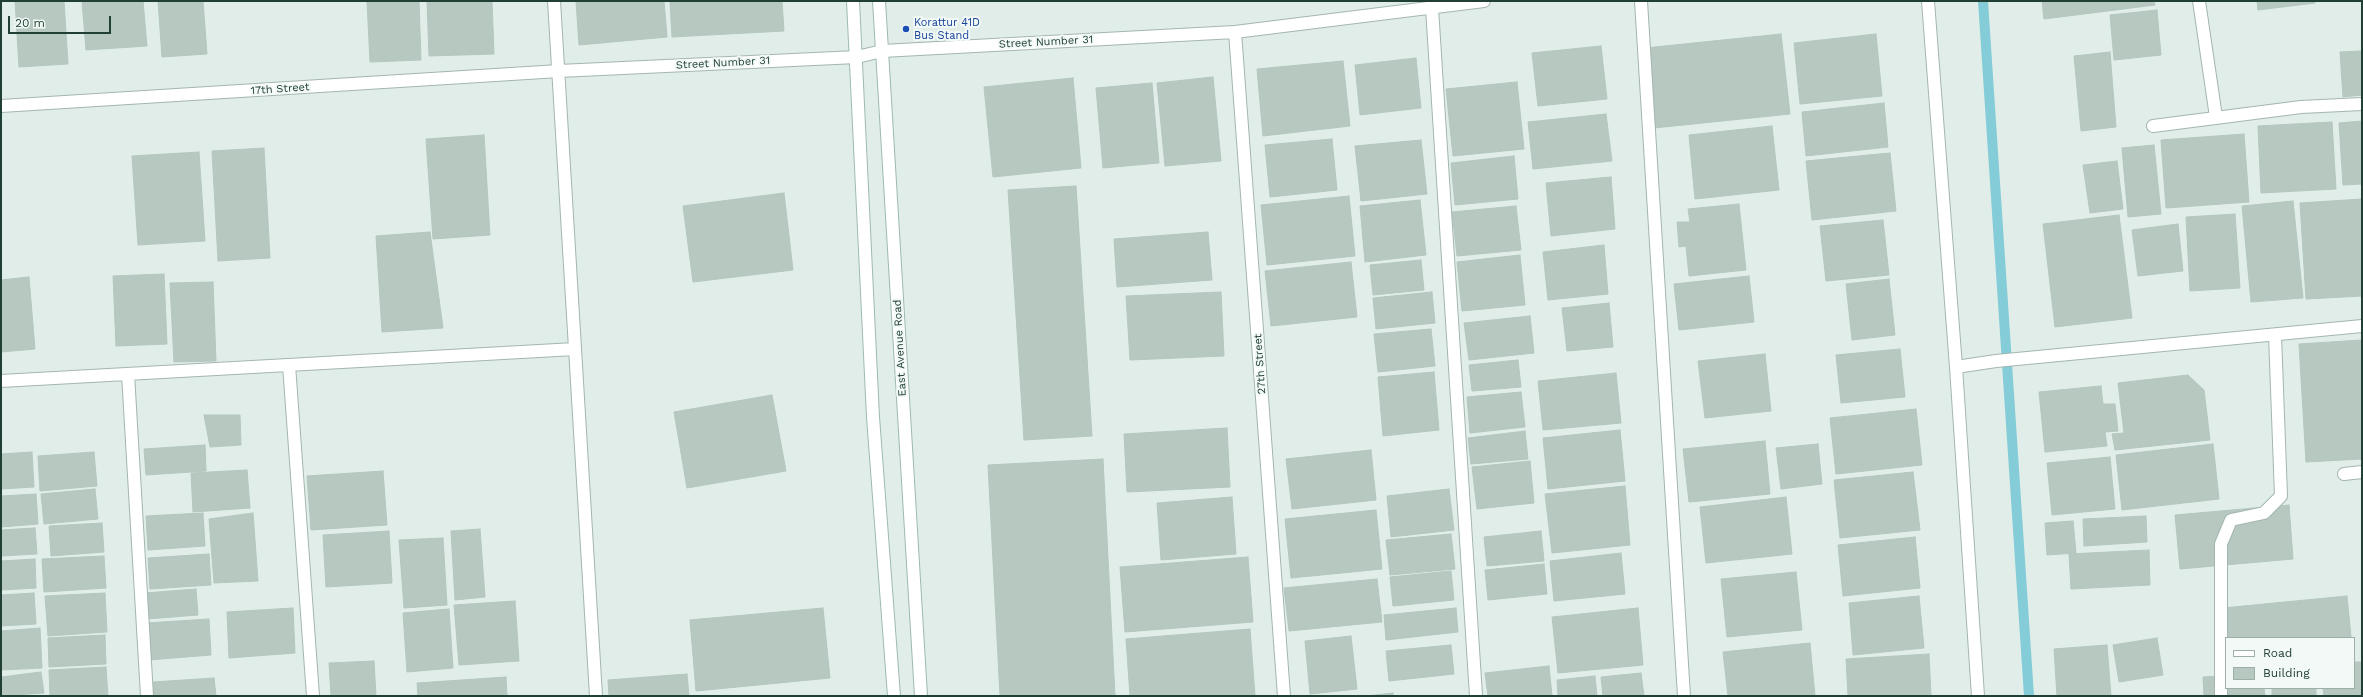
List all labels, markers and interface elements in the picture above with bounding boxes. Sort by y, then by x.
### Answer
scale bar [10,8,113,34]
text: 20 m [15,16,45,30]
place label: Korattur 41D Bus Stand [914,16,980,42]
marker: Korattur 41D Bus Stand [901,24,911,34]
street label: Street Number 31 [999,33,1093,51]
street label: Street Number 31 [676,54,770,72]
street label: 17th Street [250,80,310,98]
street label: East Avenue Road [891,299,909,397]
street label: 27th Street [1251,333,1269,395]
legend [2225,637,2355,689]
text: Road [2263,646,2292,660]
text: Building [2263,666,2310,680]

